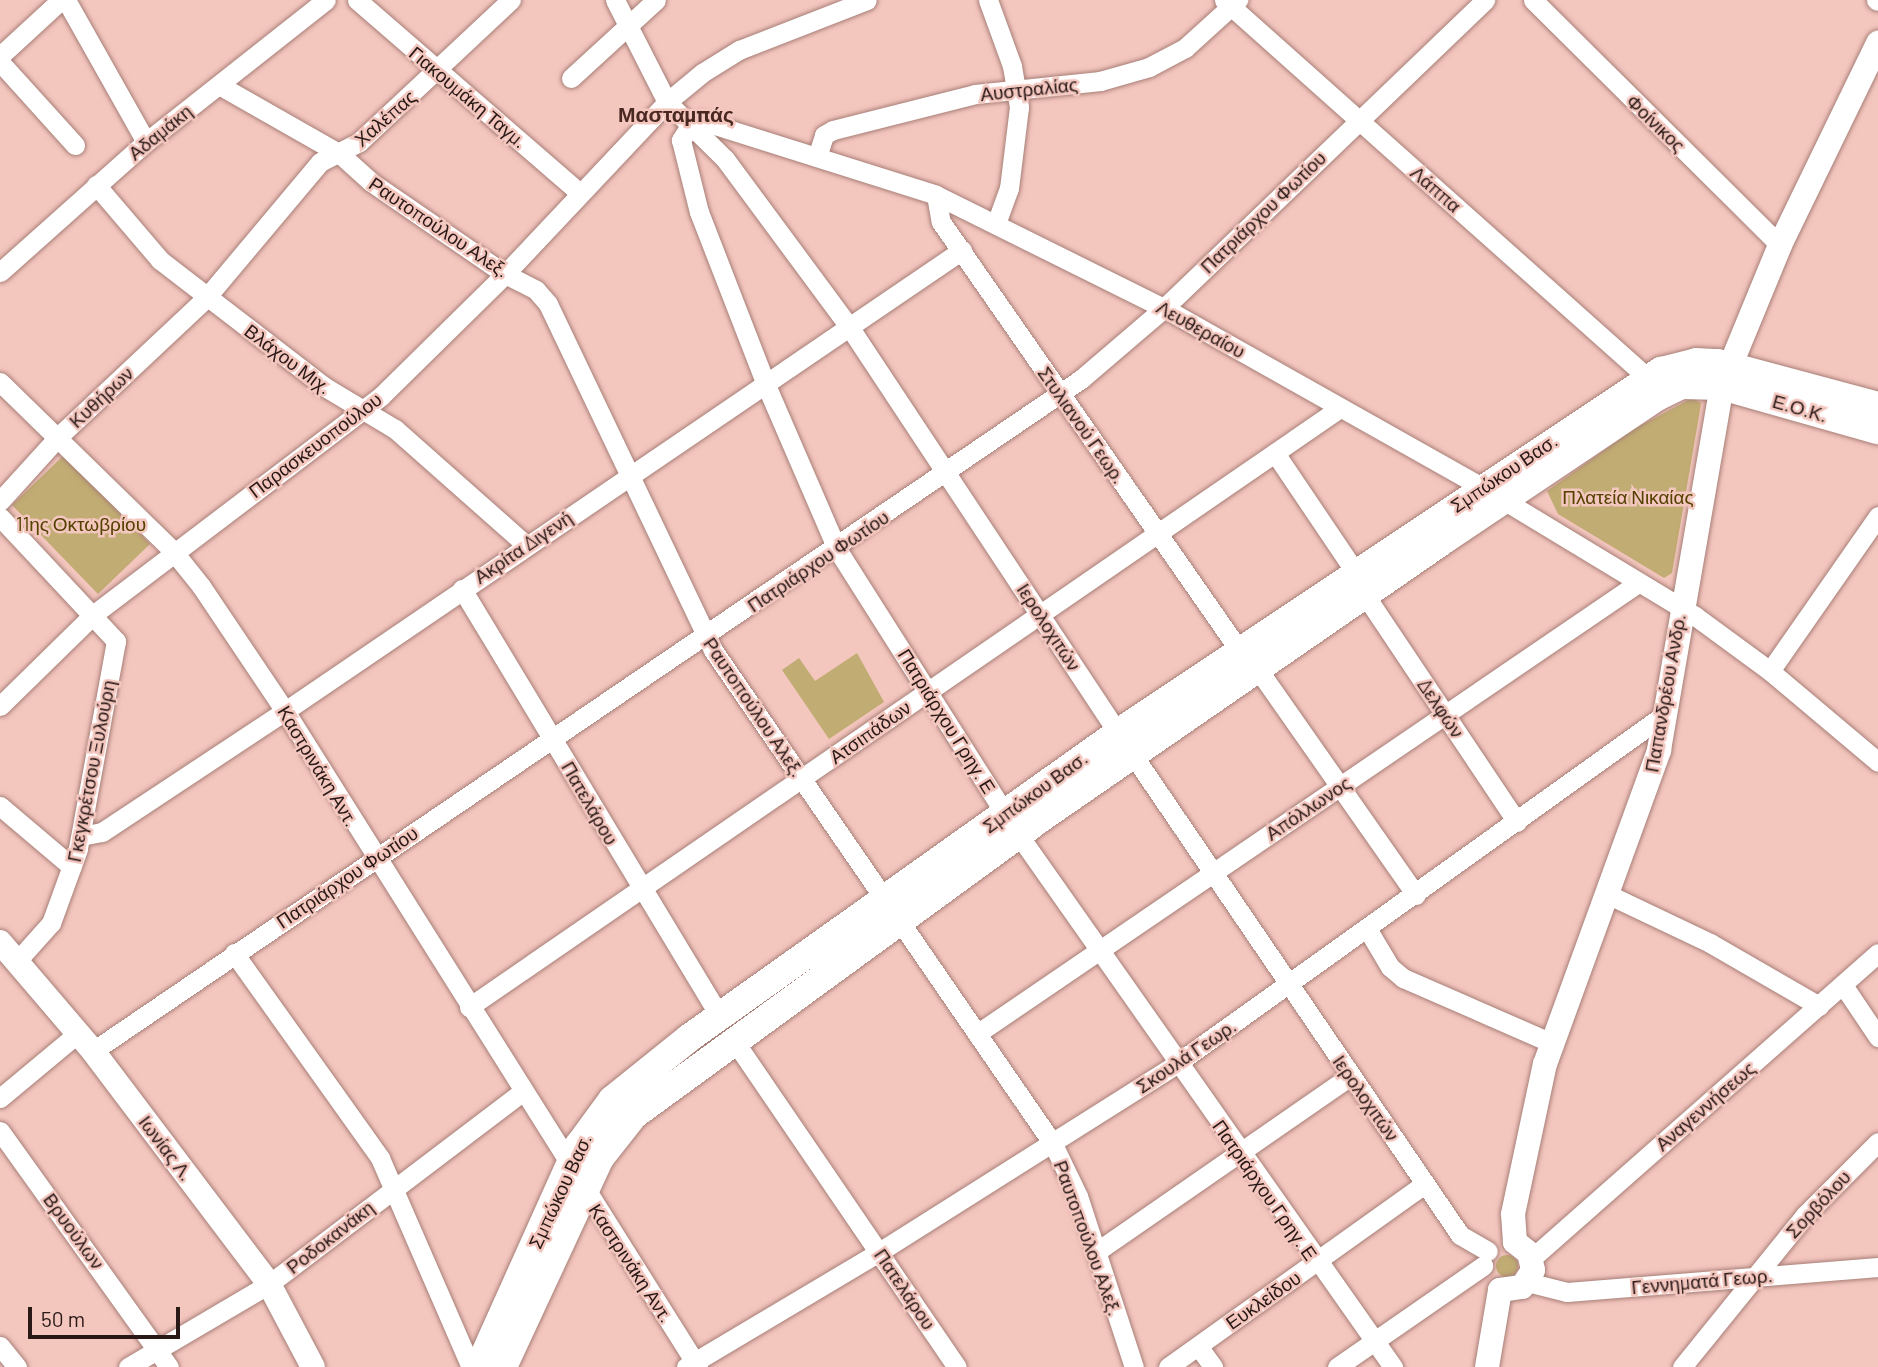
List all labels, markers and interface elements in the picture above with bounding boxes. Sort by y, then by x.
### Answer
street label: Γιακουμάκη Ταγμ. [405,41,531,153]
street label: Αυστραλίας [979,73,1079,105]
street label: Χαλέπας [350,85,420,151]
street label: Φοίνικος [1622,90,1690,156]
street label: Αδαμάκη [123,99,197,165]
district label: Μασταμπάς [618,101,734,127]
street label: Πατριάρχου Φωτίου [1195,146,1331,278]
street label: Λάππα [1406,161,1466,217]
street label: Ραυτοπούλου Αλεξ. [365,172,513,282]
street label: Λευθεραίου [1153,295,1249,363]
street label: Βλάχου Μιχ. [240,319,336,399]
street label: Κυθήρων [64,362,138,432]
street label: Στυλιανού Γεωρ. [1033,362,1131,488]
street label: Παρασκευοπούλου [244,388,386,502]
street label: Ε.Ο.Κ. [1770,389,1830,427]
street label: Σμπώκου Βασ. [1446,429,1562,517]
park label: Πλατεία Νικαίας [1562,486,1694,508]
street label: Πατριάρχου Φωτίου [743,505,893,617]
street label: Ακρίτα Διγενή [470,506,576,588]
park label: 11ης Οκτωβρίου [16,513,146,535]
street label: Ιερολοχιτών [1012,579,1086,675]
street label: Παπανδρέου Ανδρ. [1640,612,1690,774]
street label: Ραυτοπούλου Αλεξ. [699,633,809,781]
street label: Πατριάρχου Γρηγ. Ε [893,644,1001,798]
street label: Δελφών [1413,674,1469,742]
street label: Γκεγκρέτσου Ξυλούρη [62,678,120,864]
street label: Ατσιπάδων [825,696,915,768]
street label: Καστρινάκη Αντ. [273,702,363,830]
street label: Σμπώκου Βασ. [978,746,1092,838]
street label: Πατελάρου [557,757,623,849]
street label: Απόλλωνος [1261,771,1355,845]
street label: Πατριάρχου Φωτίου [272,821,422,933]
street label: Σκουλά Γεωρ. [1132,1014,1240,1098]
street label: Ιερολοχιτών [1328,1051,1404,1145]
street label: Αναγεννήσεως [1651,1057,1759,1155]
street label: Ιωνίας Λ. [134,1111,198,1185]
street label: Πατριάρχου Γρηγ. Ε [1208,1115,1322,1265]
street label: Σμπώκου Βασ. [523,1130,597,1252]
street label: Ραυτοπούλου Αλεξ. [1049,1157,1127,1319]
street label: Σορβόλου [1781,1165,1855,1243]
street label: Βρυούλων [39,1189,109,1273]
street label: Ροδοκανάκη [282,1196,378,1278]
street label: Καστρινάκη Αντ. [584,1199,678,1327]
street label: Πατελάρου [870,1244,940,1334]
street label: Γεννηματά Γεωρ. [1630,1263,1774,1299]
street label: Ευκλείδου [1221,1266,1305,1334]
scale bar [32,1294,184,1338]
text: 50 m [41,1306,85,1331]

